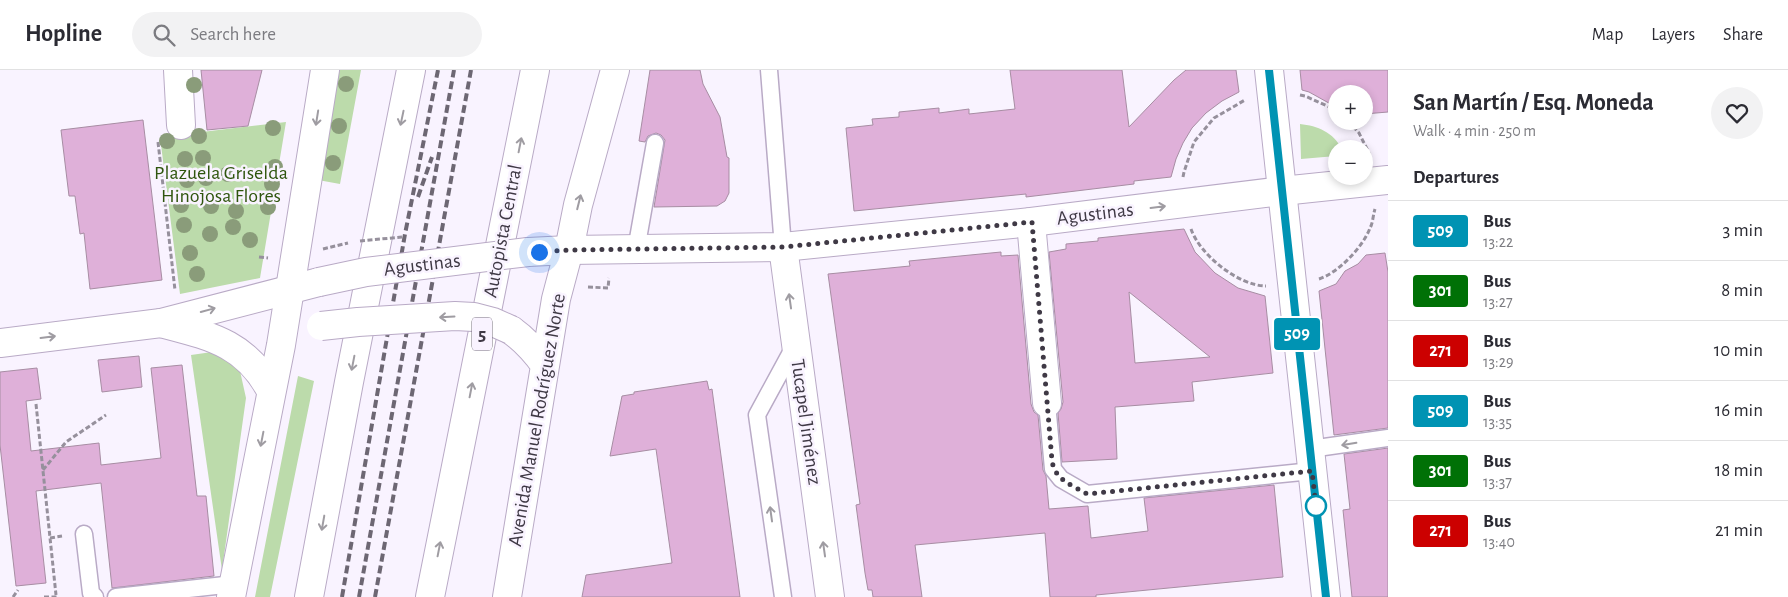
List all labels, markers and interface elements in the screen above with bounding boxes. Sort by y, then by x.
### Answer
search box [132,12,482,57]
icon: search [150,21,178,49]
text: Hopline [25,22,102,46]
text: Search here [190,25,276,44]
text: Map [1592,26,1623,44]
text: Layers [1651,26,1695,44]
text: Share [1723,26,1763,44]
map controls [1328,85,1373,185]
button: + [1328,85,1373,130]
button: heart [1711,87,1763,139]
text: San Martín / Esq. Moneda [1413,91,1654,115]
one-way arrow [396,109,406,125]
one-way arrow [312,110,322,126]
text: Walk · 4 min · 250 m [1413,123,1536,139]
one-way arrow [516,137,525,153]
button: − [1328,140,1373,185]
park label: Plazuela Griselda Hinojosa Flores [154,163,288,206]
street label: Autopista Central [480,163,526,299]
text: Departures [1413,168,1499,187]
one-way arrow [575,194,584,210]
street label: Agustinas [1056,199,1134,229]
one-way arrow [1150,202,1166,212]
text: Bus [1483,212,1511,231]
text: 3 min [1722,221,1763,240]
text: 509 [1428,222,1453,240]
text: 13:22 [1483,234,1513,250]
your location [527,240,552,265]
street label: Agustinas [383,250,461,280]
text: Bus [1483,272,1511,291]
text: 8 min [1721,281,1763,300]
text: 301 [1429,282,1452,300]
street label: Avenida Manuel Rodríguez Norte [505,292,569,548]
one-way arrow [785,293,795,309]
text: 13:27 [1483,294,1513,310]
one-way arrow [200,305,216,315]
one-way arrow [439,312,456,322]
road number: 5 [472,318,492,350]
line badge: 509 [1268,318,1326,350]
text: 509 [1284,325,1310,343]
one-way arrow [40,332,56,342]
text: Bus [1483,332,1511,351]
text: 10 min [1714,341,1763,360]
text: 271 [1429,342,1452,360]
text: 13:29 [1483,354,1514,370]
one-way arrow [347,355,357,371]
street label: Tucapel Jiménez [787,358,825,486]
one-way arrow [467,382,476,398]
text: Bus [1483,392,1511,411]
text: 16 min [1715,401,1763,420]
text: 509 [1428,402,1453,420]
text: 13:35 [1483,414,1512,430]
one-way arrow [257,430,267,446]
one-way arrow [1341,439,1357,449]
text: Bus [1483,452,1511,471]
text: 18 min [1715,461,1763,480]
text: 301 [1429,462,1452,480]
text: 13:37 [1483,474,1512,490]
unlabelled marker [1305,495,1327,517]
one-way arrow [766,506,776,522]
text: Bus [1483,512,1511,531]
one-way arrow [318,514,327,530]
text: 21 min [1715,521,1763,540]
text: 271 [1429,522,1452,540]
text: 13:40 [1483,534,1515,550]
one-way arrow [819,541,829,557]
one-way arrow [435,542,445,558]

